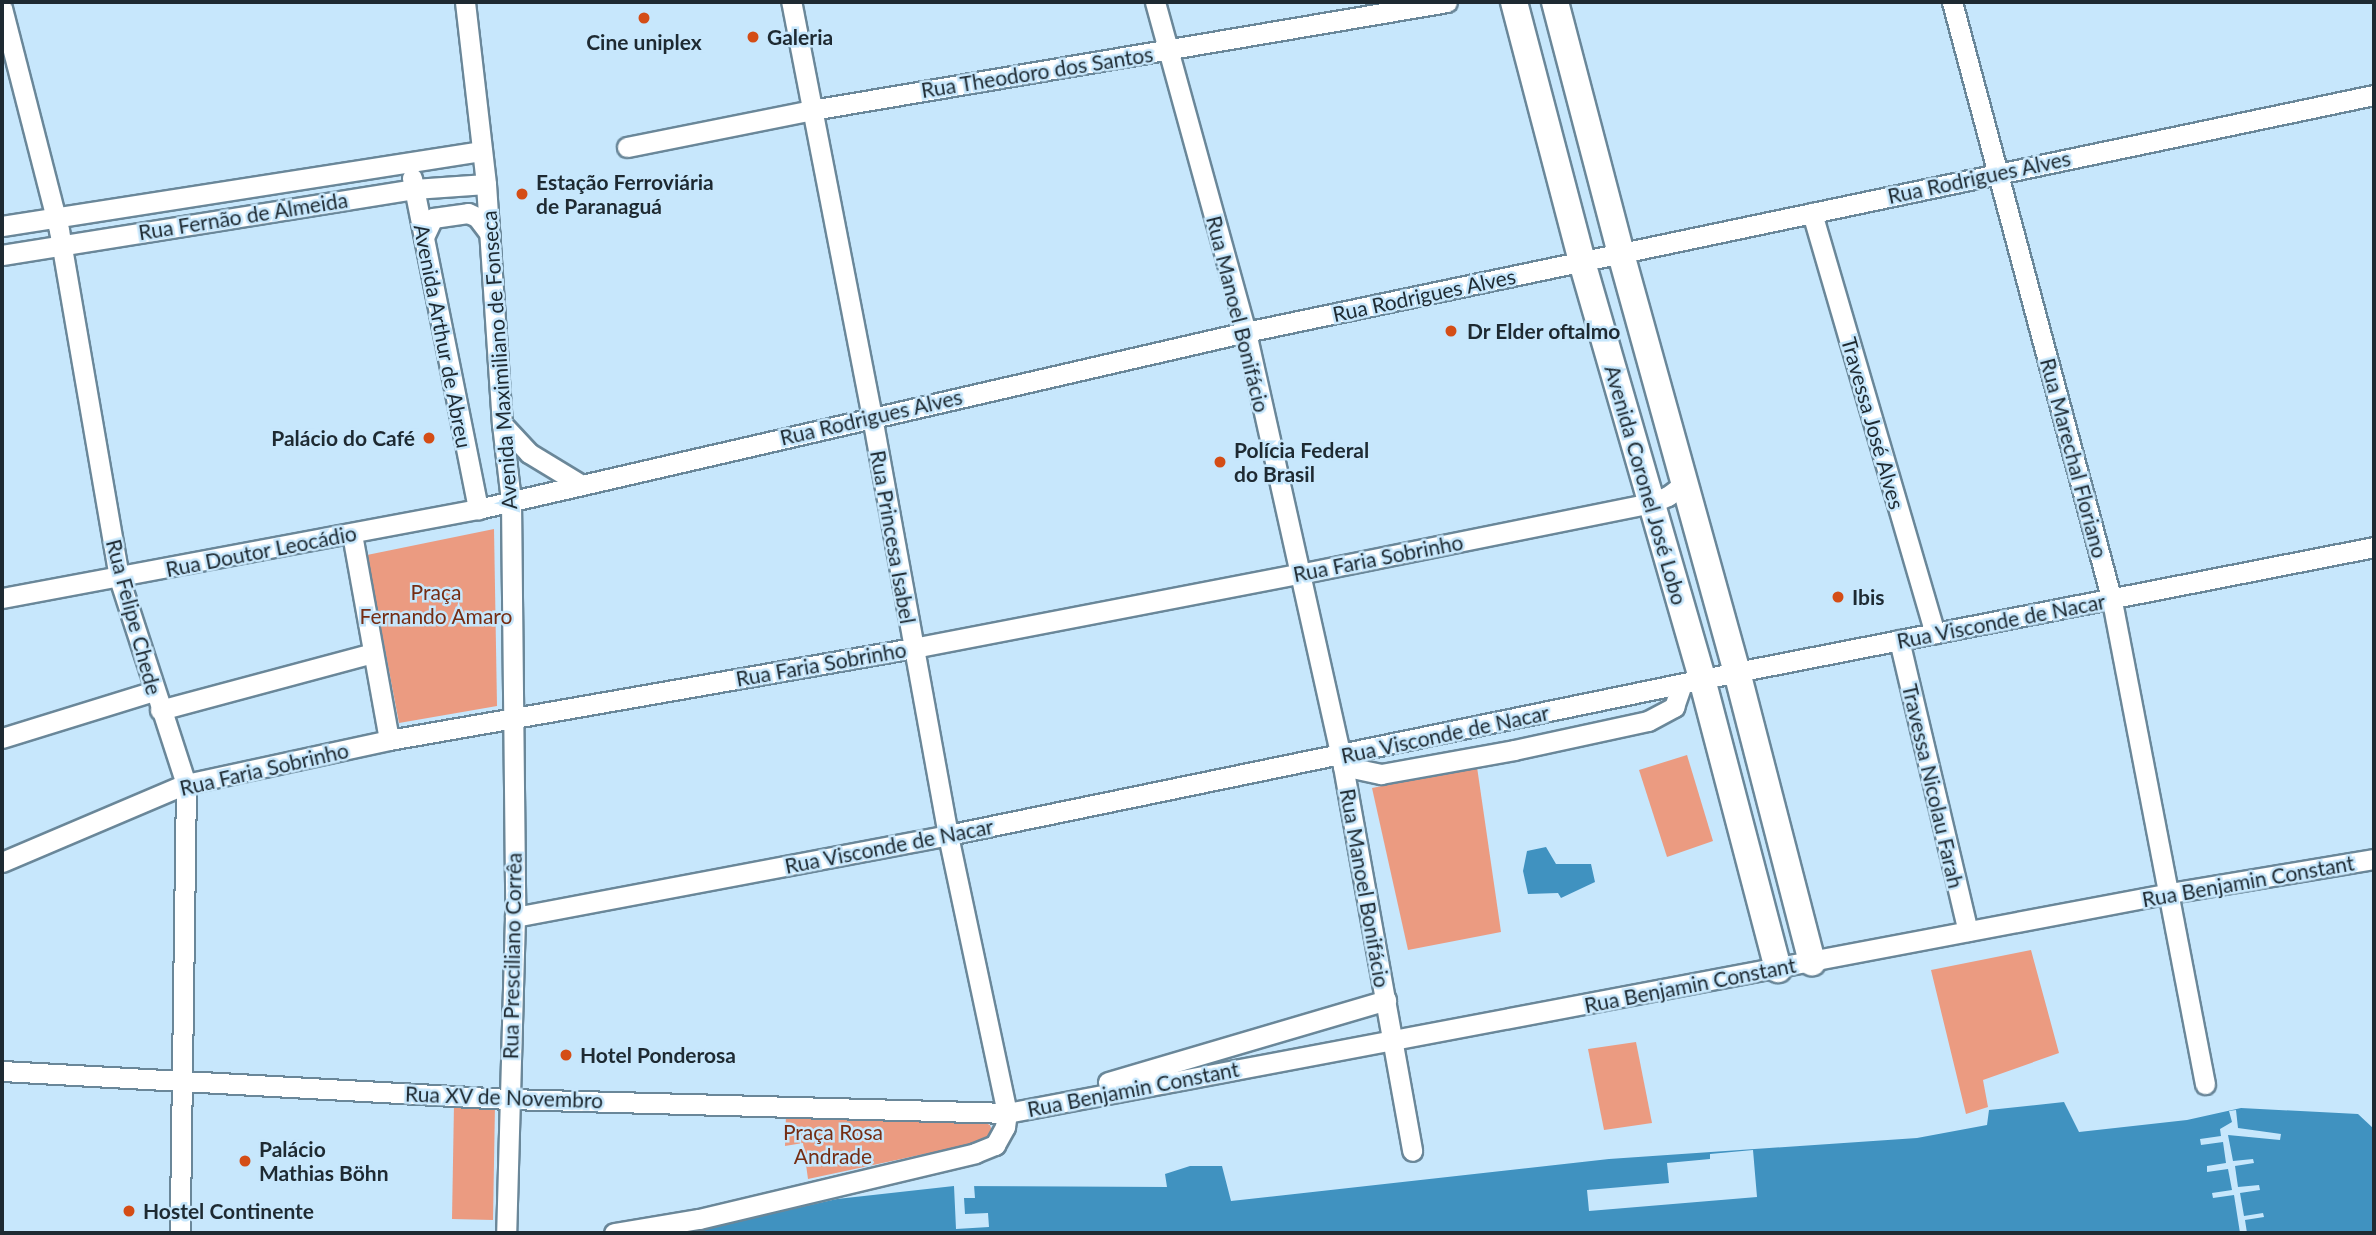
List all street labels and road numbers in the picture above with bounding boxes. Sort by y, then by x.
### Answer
street label: Rua Theodoro dos Santos [919,41,1155,103]
street label: Rua Rodrigues Alves [1885,145,2073,209]
street label: Rua Fernão de Almeida [136,187,350,245]
street label: Avenida Maximiliano de Fonseca [476,210,522,510]
street label: Rua Manoel Bonifácio [1201,213,1275,415]
street label: Avenida Arthur de Abreu [409,221,477,451]
street label: Rua Rodrigues Alves [1330,263,1518,327]
street label: Travessa José Alves [1836,333,1910,513]
street label: Rua Marechal Floriano [2035,355,2113,561]
street label: Avenida Coronel José Lobo [1600,362,1692,608]
street label: Rua Rodrigues Alves [777,384,965,450]
street label: Rua Princesa Isabel [865,448,921,626]
street label: Rua Doutor Leocádio [163,520,359,582]
street label: Rua Faria Sobrinho [1291,529,1465,587]
street label: Rua Felipe Chede [101,536,167,698]
street label: Rua Visconde de Nacar [1894,588,2108,654]
street label: Rua Faria Sobrinho [734,637,908,691]
street label: Travessa Nicolau Farah [1897,681,1969,891]
street label: Rua Visconde de Nacar [1338,700,1552,768]
street label: Rua Faria Sobrinho [177,737,351,801]
street label: Rua Manoel Bonifácio [1335,786,1395,990]
street label: Rua Visconde de Nacar [782,813,996,879]
street label: Rua Benjamin Constant [2140,850,2356,912]
street label: Rua Presciliano Corrêa [498,852,526,1060]
street label: Rua Benjamin Constant [1582,952,1798,1018]
street label: Rua Benjamin Constant [1025,1056,1241,1122]
street label: Rua XV de Novembro [404,1081,604,1113]

